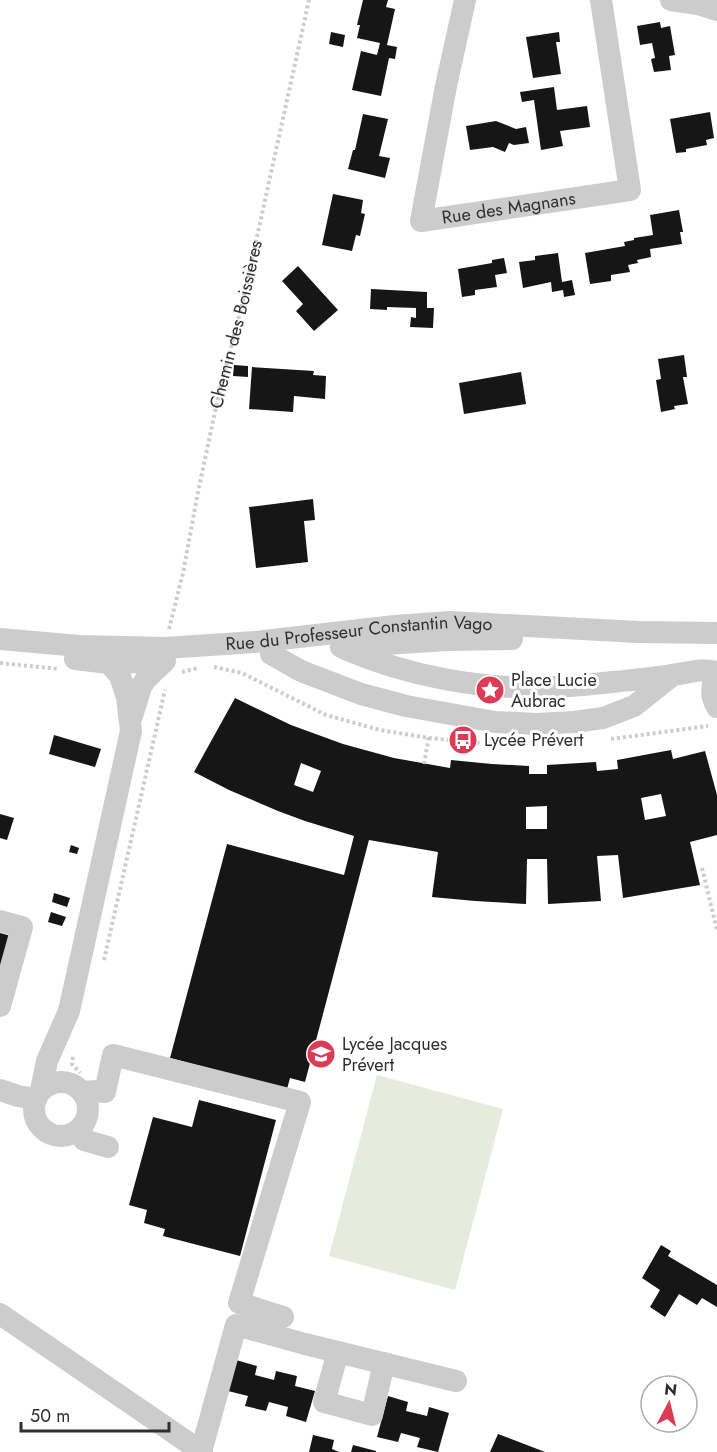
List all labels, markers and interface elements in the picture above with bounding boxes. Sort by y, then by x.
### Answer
street label: Rue des Magnans [440,185,577,231]
street label: Chemin des Boissières [203,238,269,411]
street label: Rue du Professeur Constantin Vago [225,609,493,657]
place label: Place Lucie Aubrac [511,667,597,714]
place icon: Place Lucie Aubrac [474,674,506,706]
bus stop icon: Lycée Prévert [447,724,479,756]
place label: Lycée Prévert [484,727,584,753]
place label: Lycée Jacques Prévert [342,1031,447,1078]
school or university icon: Lycée Jacques Prévert [305,1038,337,1070]
north arrow [639,1374,699,1434]
text: N [663,1377,678,1402]
scale bar [21,1395,170,1433]
text: 50 m [30,1403,70,1429]

